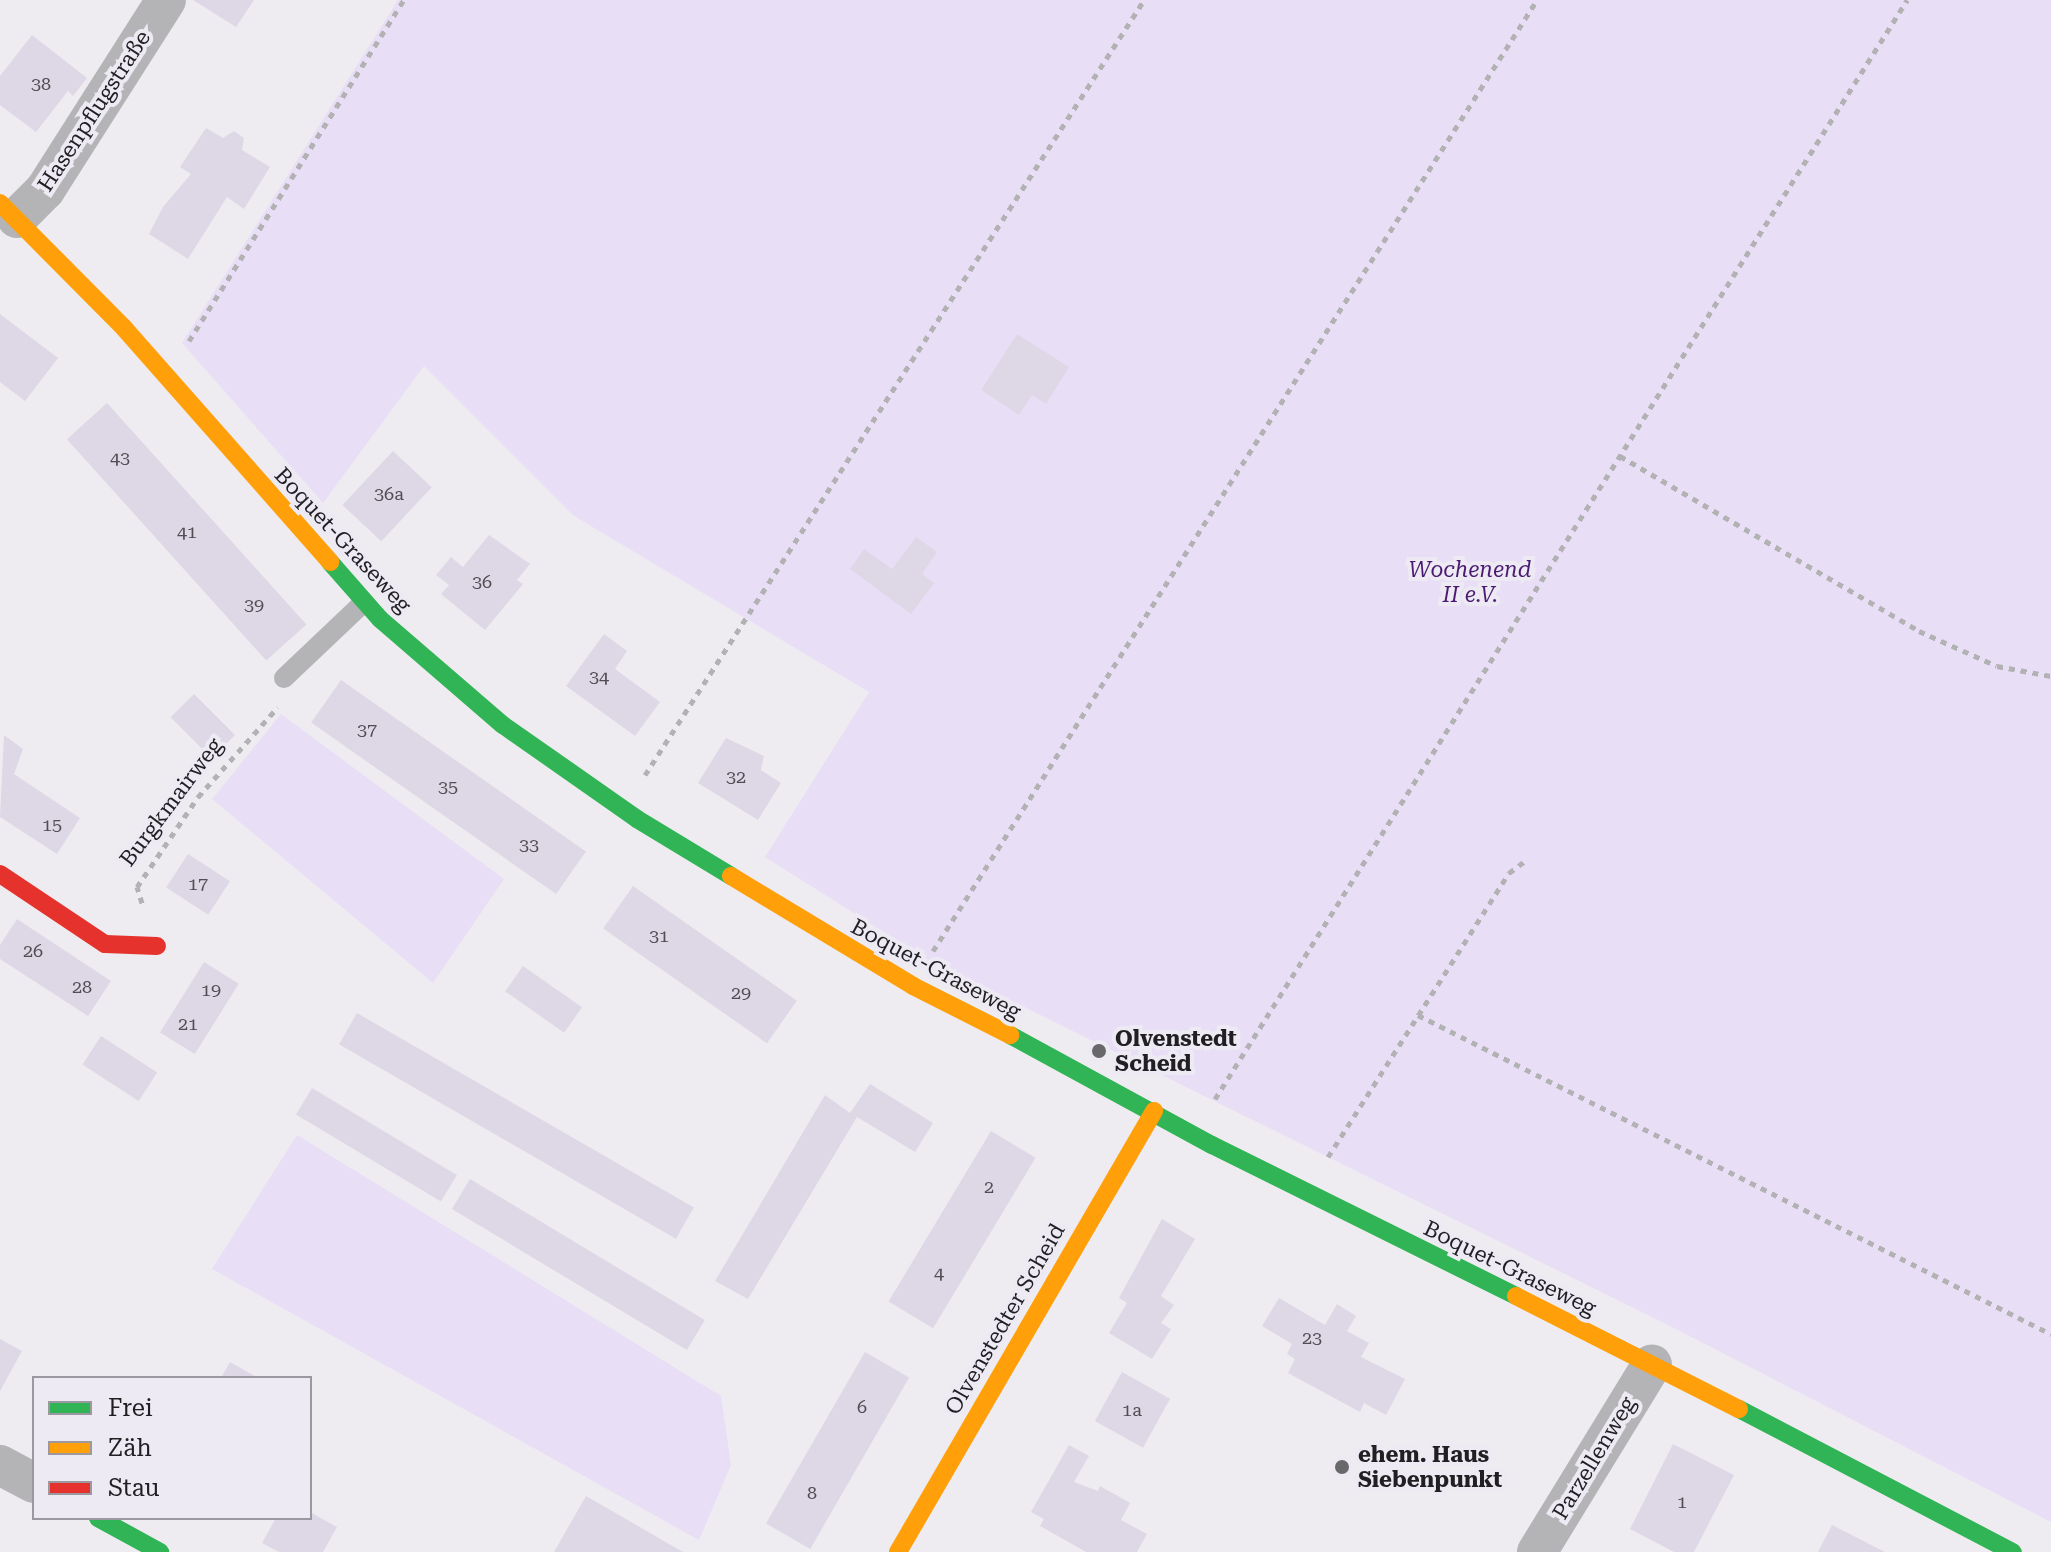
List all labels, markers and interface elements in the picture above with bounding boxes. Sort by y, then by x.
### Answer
street label: Hasenpflugstraße [32,25,156,197]
house number: 38 [31,73,51,95]
house number: 43 [110,447,130,469]
street label: Boquet-Graseweg [269,462,417,618]
house number: 36a [374,483,404,505]
house number: 41 [177,521,197,543]
park label: Wochenend II e.V. [1409,556,1531,608]
house number: 36 [472,571,492,593]
house number: 39 [244,594,264,616]
house number: 34 [589,666,609,688]
house number: 37 [357,719,377,741]
street label: Burgkmairweg [114,733,228,871]
house number: 32 [726,766,746,788]
house number: 35 [438,776,458,798]
house number: 15 [42,814,62,836]
house number: 33 [519,834,539,856]
house number: 17 [188,873,208,895]
street label: Boquet-Graseweg [847,913,1025,1025]
house number: 31 [649,925,669,947]
house number: 26 [23,940,43,962]
house number: 28 [72,976,92,998]
house number: 19 [201,979,221,1001]
house number: 29 [731,982,751,1004]
house number: 21 [178,1013,198,1035]
place label: Olvenstedt Scheid [1115,1025,1237,1076]
marker: Olvenstedt Scheid [1090,1042,1108,1060]
house number: 2 [984,1176,994,1198]
street label: Boquet-Graseweg [1420,1215,1600,1321]
street label: Olvenstedter Scheid [940,1219,1070,1419]
house number: 4 [934,1262,944,1284]
house number: 23 [1302,1327,1322,1349]
legend [32,1376,312,1520]
street label: Parzellenweg [1547,1392,1641,1524]
text: Frei [108,1394,153,1422]
house number: 6 [857,1396,867,1418]
house number: 1a [1122,1399,1142,1421]
text: Zäh [108,1434,152,1462]
place label: ehem. Haus Siebenpunkt [1358,1441,1502,1492]
marker: ehem. Haus Siebenpunkt [1333,1458,1351,1476]
text: Stau [108,1474,160,1502]
house number: 8 [807,1482,817,1504]
house number: 1 [1677,1491,1687,1513]

